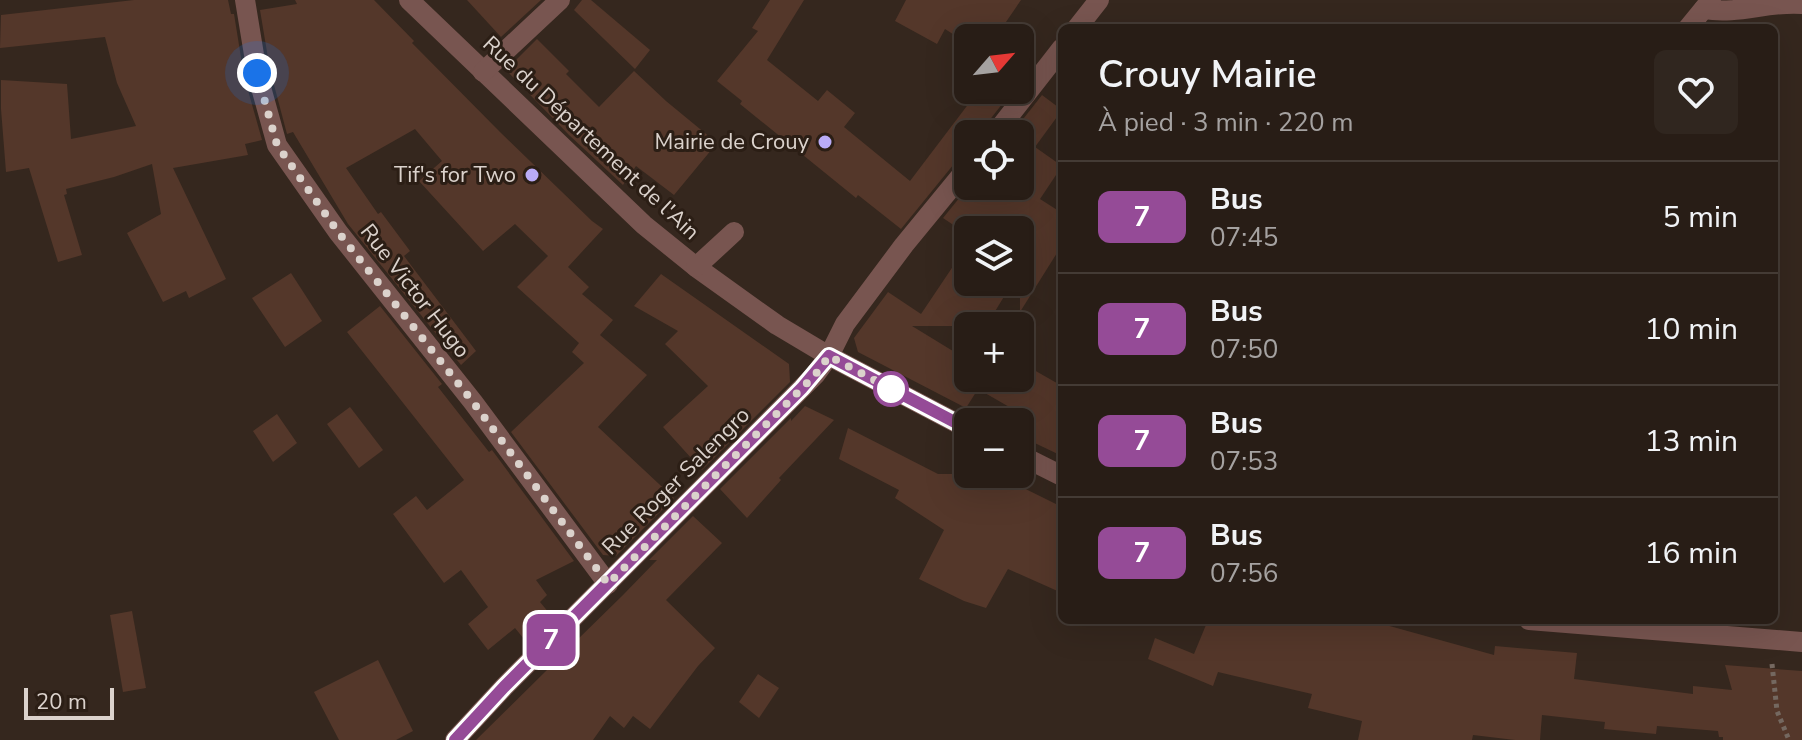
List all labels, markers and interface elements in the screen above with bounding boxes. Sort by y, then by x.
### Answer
north arrow [954,24,1034,104]
map controls [954,24,1034,488]
street label: Rue du Département de l'Ain [476,29,706,247]
text: Crouy Mairie [1098,49,1317,100]
button: heart [1654,50,1738,134]
your location [237,53,277,93]
text: À pied · 3 min · 220 m [1098,105,1353,140]
button: locate [954,120,1034,200]
place label: Mairie de Crouy [654,127,810,157]
marker: Mairie de Crouy [816,133,834,151]
place label: Tif's for Two [394,160,516,190]
marker: Tif's for Two [523,166,541,184]
text: Bus [1210,179,1263,220]
text: 5 min [1663,197,1738,238]
text: 7 [1134,198,1150,236]
button: layers [954,216,1034,296]
street label: Rue Victor Hugo [353,218,477,364]
text: 07:45 [1210,220,1278,255]
text: Bus [1210,291,1263,332]
text: 10 min [1645,309,1738,350]
text: 7 [1134,310,1150,348]
button: + [954,312,1034,392]
text: 07:50 [1210,332,1278,367]
unlabelled marker [874,372,908,406]
street label: Rue Roger Salengro [595,400,757,562]
text: Bus [1210,403,1263,444]
button: − [954,408,1034,488]
text: 13 min [1645,421,1738,462]
text: 7 [1134,422,1150,460]
text: 07:53 [1210,444,1278,479]
text: Bus [1210,515,1263,556]
text: 16 min [1645,533,1738,574]
text: 7 [1134,534,1150,572]
text: 07:56 [1210,556,1278,591]
line badge: 7 [525,614,577,666]
text: 7 [543,621,559,659]
scale bar [24,684,114,720]
text: 20 m [36,687,87,717]

